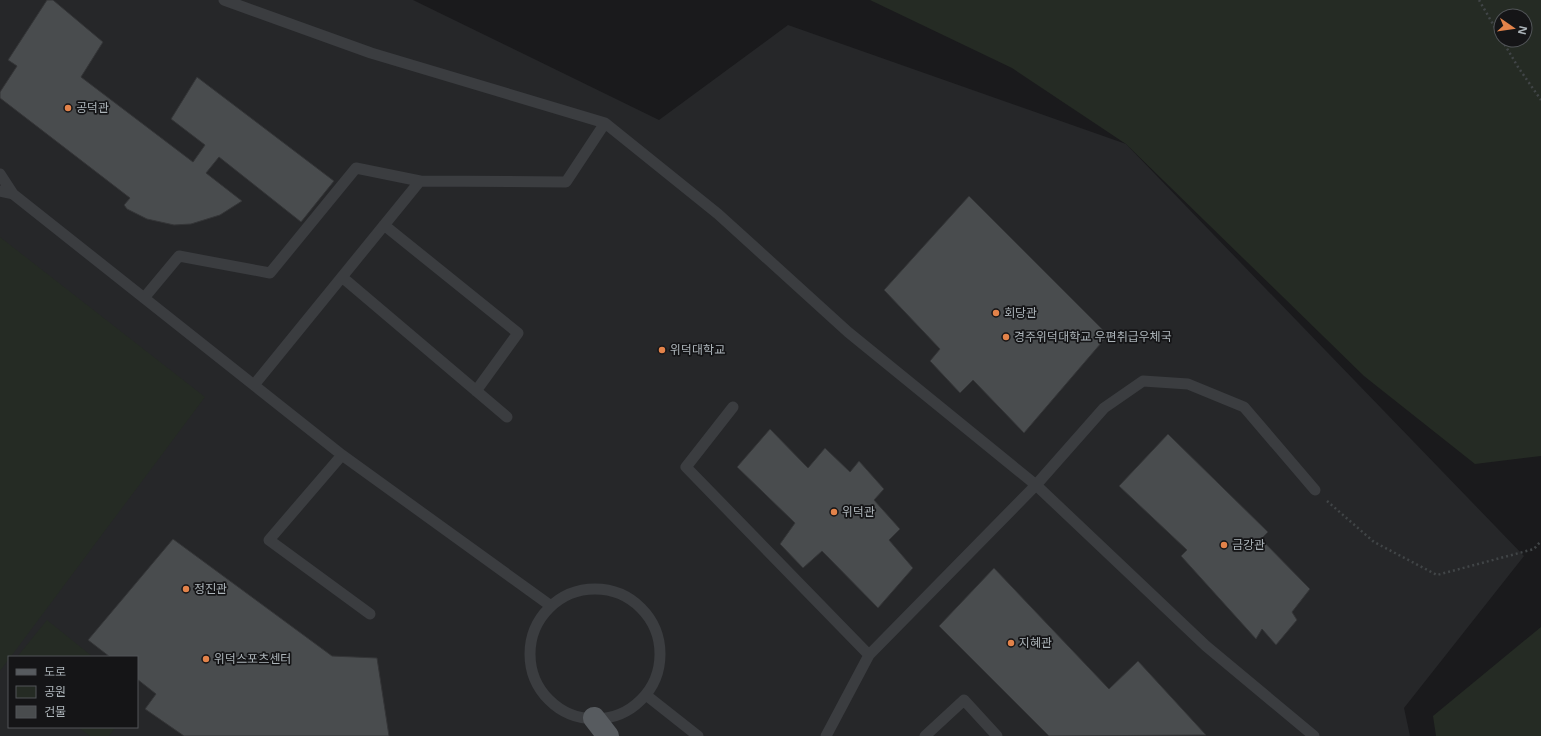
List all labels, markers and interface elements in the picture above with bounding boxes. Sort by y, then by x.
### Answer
north arrow [1493,8,1533,48]
text: N [1515,24,1532,36]
place label: 공덕관 [76,99,109,116]
marker: 공덕관 [63,103,73,113]
place label: 회당관 [1004,304,1037,321]
marker: 회당관 [991,308,1001,318]
place label: 경주위덕대학교 우편취급우체국 [1014,328,1172,345]
marker: 경주위덕대학교 우편취급우체국 [1001,332,1011,342]
place label: 위덕대학교 [670,341,725,358]
marker: 위덕대학교 [657,345,667,355]
place label: 위덕관 [842,503,875,520]
marker: 위덕관 [829,507,839,517]
place label: 금강관 [1232,536,1265,553]
marker: 금강관 [1219,540,1229,550]
place label: 정진관 [194,580,227,597]
marker: 정진관 [181,584,191,594]
place label: 지혜관 [1019,634,1052,651]
marker: 지혜관 [1006,638,1016,648]
place label: 위덕스포츠센터 [214,650,291,667]
marker: 위덕스포츠센터 [201,654,211,664]
legend [8,656,138,728]
text: 도로 [44,663,66,680]
text: 공원 [44,683,66,700]
text: 건물 [44,703,66,720]

